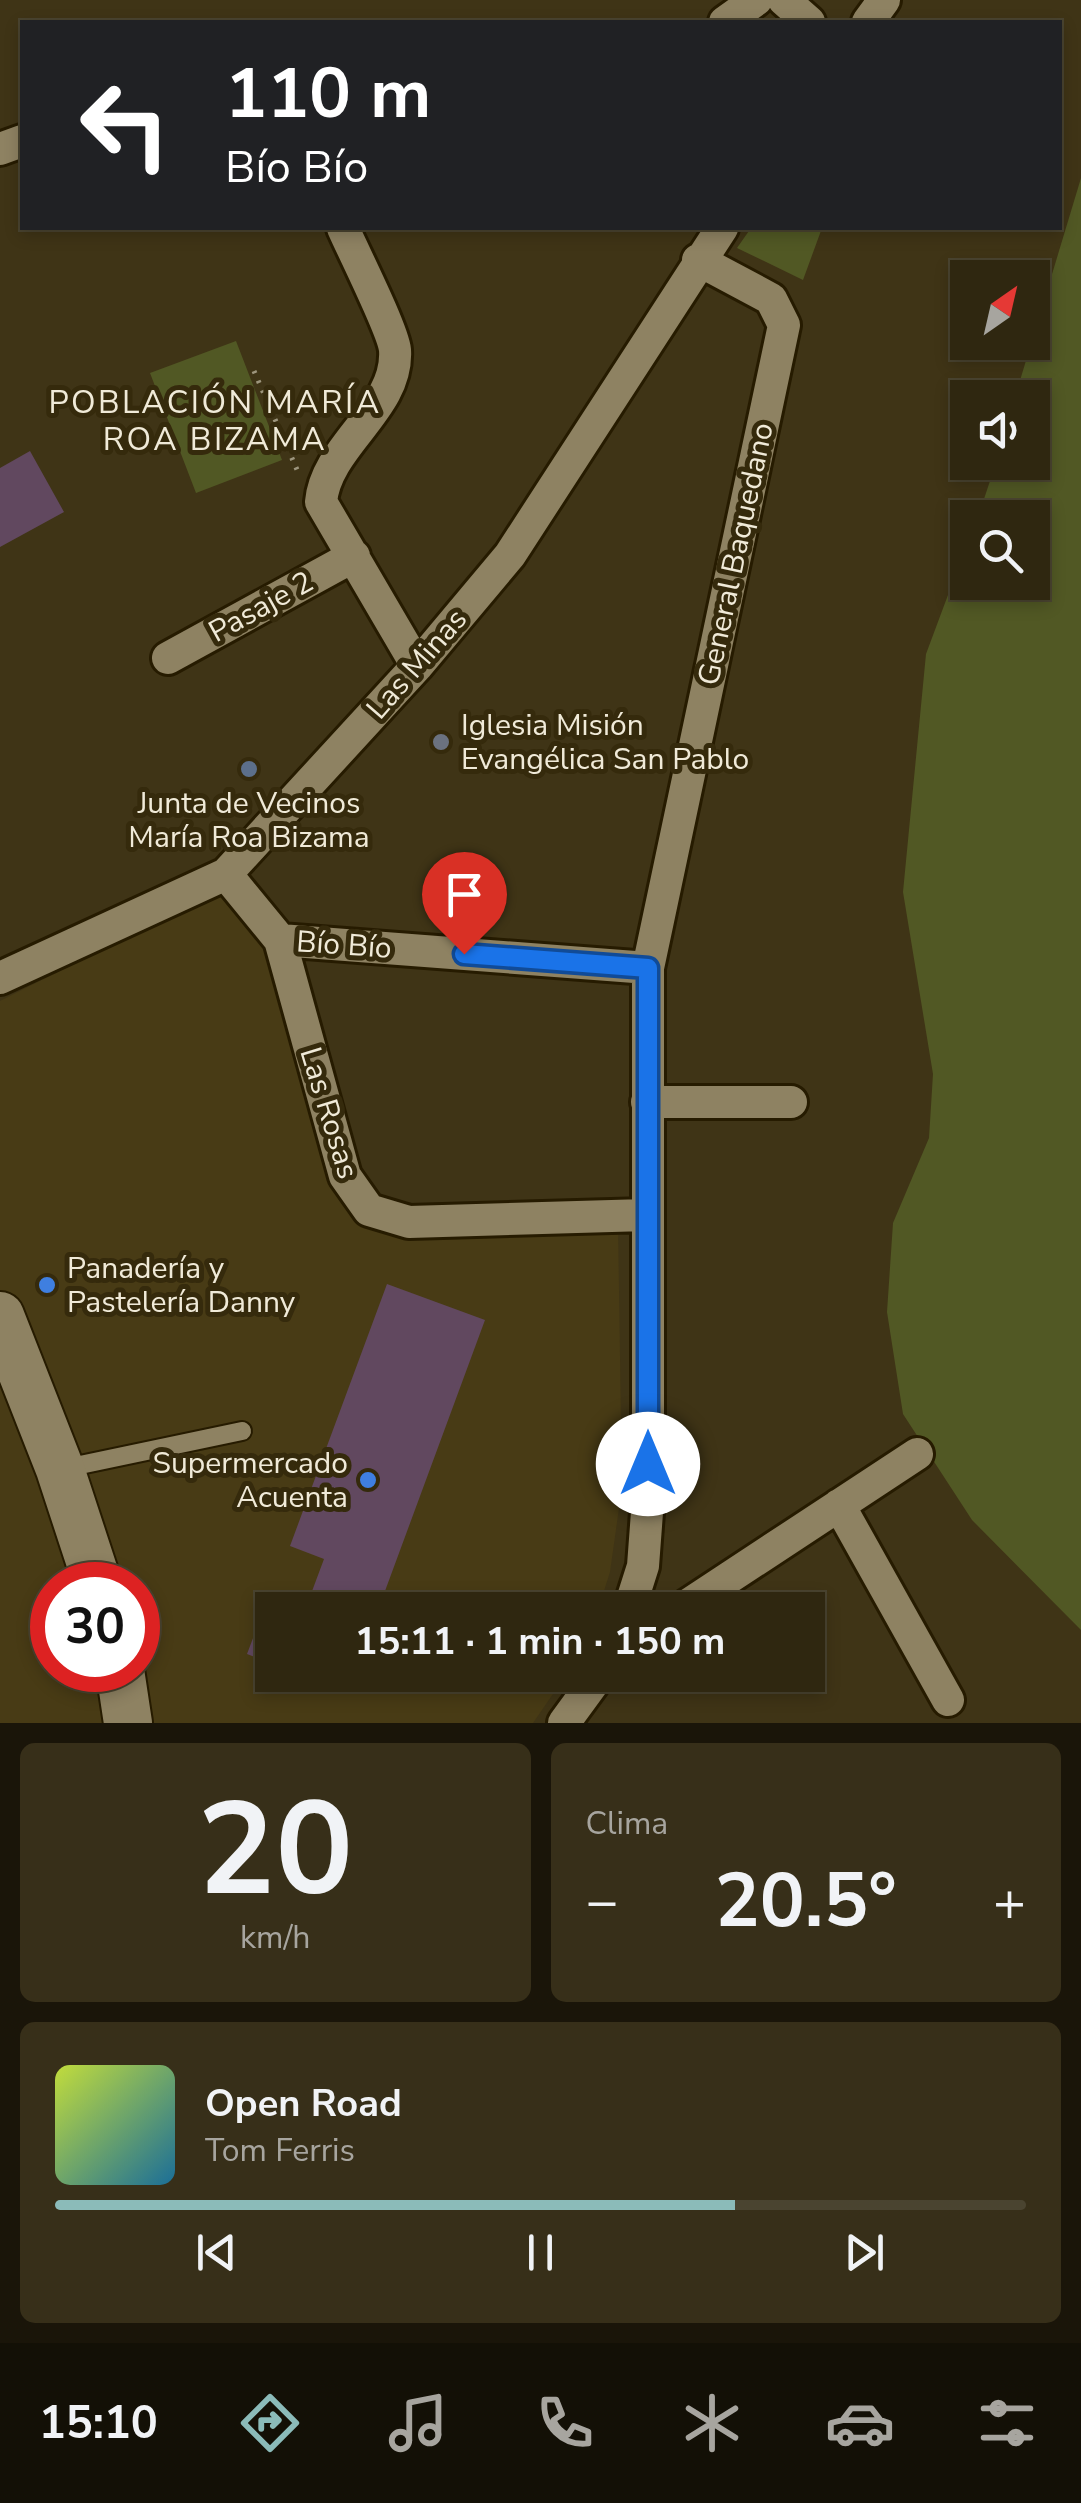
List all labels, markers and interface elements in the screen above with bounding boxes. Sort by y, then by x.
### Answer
text: 110 m [225,46,431,142]
icon: left [60,60,190,190]
text: Bío Bío [225,137,368,198]
north arrow [950,260,1050,360]
map controls [950,260,1050,600]
button: sound [950,380,1050,480]
district label: POBLACIÓN MARÍA ROA BIZAMA [48,381,382,461]
street label: General Baquedano [688,419,784,689]
button: search [950,500,1050,600]
street label: Pasaje 2 [202,562,320,652]
street label: Las Minas [357,600,477,728]
place label: Iglesia Misión Evangélica San Pablo [461,705,749,780]
marker: Iglesia Misión Evangélica San Pablo [430,731,452,753]
marker: Junta de Vecinos María Roa Bizama [238,758,260,780]
place label: Junta de Vecinos María Roa Bizama [128,783,370,858]
pin [422,852,507,955]
icon: arrive [437,867,492,922]
street label: Bío Bío [295,921,393,969]
street label: Las Rosas [290,1042,368,1184]
place label: Panadería y Pastelería Danny [67,1248,296,1323]
marker: Panadería y Pastelería Danny [36,1274,58,1296]
position arrow [596,1412,700,1516]
place label: Supermercado Acuenta [153,1443,348,1518]
marker: Supermercado Acuenta [357,1469,379,1491]
speed limit sign: 30 [30,1562,160,1692]
text: 15:11 · 1 min · 150 m [355,1616,725,1667]
text: 20 [197,1762,353,1939]
text: Clima [586,1802,668,1845]
text: 20.5° [715,1850,897,1952]
text: − [586,1864,619,1939]
text: + [993,1864,1026,1939]
text: km/h [240,1916,311,1959]
text: Open Road [205,2078,402,2129]
text: Tom Ferris [205,2129,355,2172]
icon: previous [189,2225,244,2280]
icon: pause [513,2225,568,2280]
icon: next [837,2225,892,2280]
icon: directions [235,2388,305,2458]
icon: music [383,2388,453,2458]
icon: phone [530,2388,600,2458]
icon: climate [677,2388,747,2458]
icon: car [825,2388,895,2458]
icon: filters [972,2388,1042,2458]
text: 15:10 [39,2393,158,2454]

